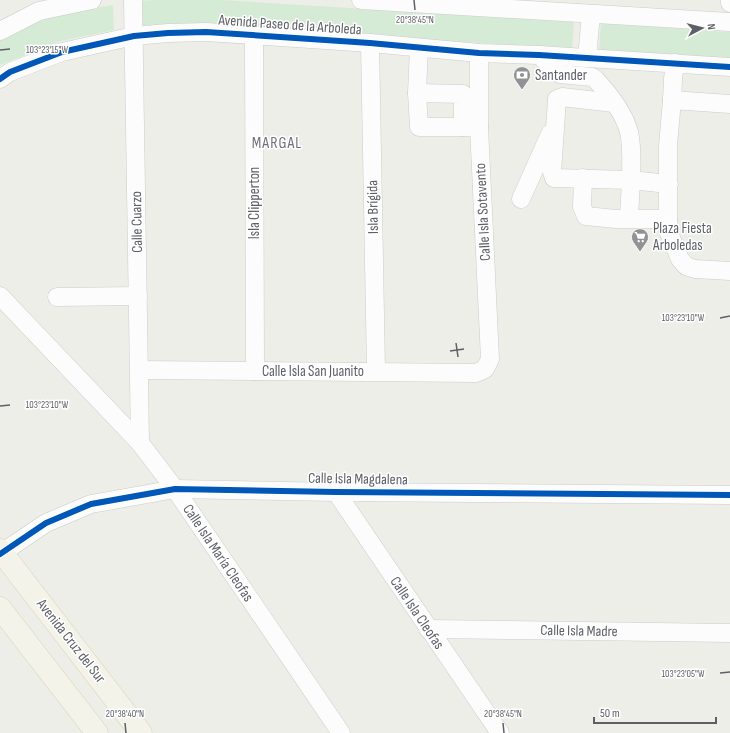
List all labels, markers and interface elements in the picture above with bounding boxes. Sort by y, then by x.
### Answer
north arrow [682,8,722,48]
street label: Avenida Paseo de la Arboleda [217,10,362,39]
text: 20°38'45"N [396,14,434,26]
text: N [705,23,718,31]
text: 103°23'15"W [26,44,68,56]
bank icon: Santander [512,65,532,90]
place label: Santander [535,66,588,85]
district label: MARGAL [252,134,302,153]
street label: Calle Isla Sotavento [471,163,495,261]
street label: Isla Clipperton [245,167,264,239]
street label: Isla Brígida [363,180,383,234]
street label: Calle Cuarzo [127,191,147,253]
place label: Plaza Fiesta Arboledas [652,219,712,255]
supermarket icon: Plaza Fiesta Arboledas [630,227,650,252]
text: 103°23'10"W [662,312,705,324]
street label: Calle Isla San Juanito [262,362,364,381]
text: 103°23'10"W [26,399,69,411]
street label: Calle Isla Magdalena [308,469,408,489]
street label: Calle Isla María Cleofas [178,501,258,605]
street label: Calle Isla Cleofas [386,573,448,653]
street label: Avenida Cruz del Sur [32,594,110,687]
street label: Calle Isla Madre [540,621,618,641]
text: 103°23'05"W [662,668,705,680]
scale bar [594,699,716,725]
text: 50 m [600,706,620,721]
text: 20°38'40"N [106,708,144,720]
text: 20°38'45"N [484,708,522,720]

